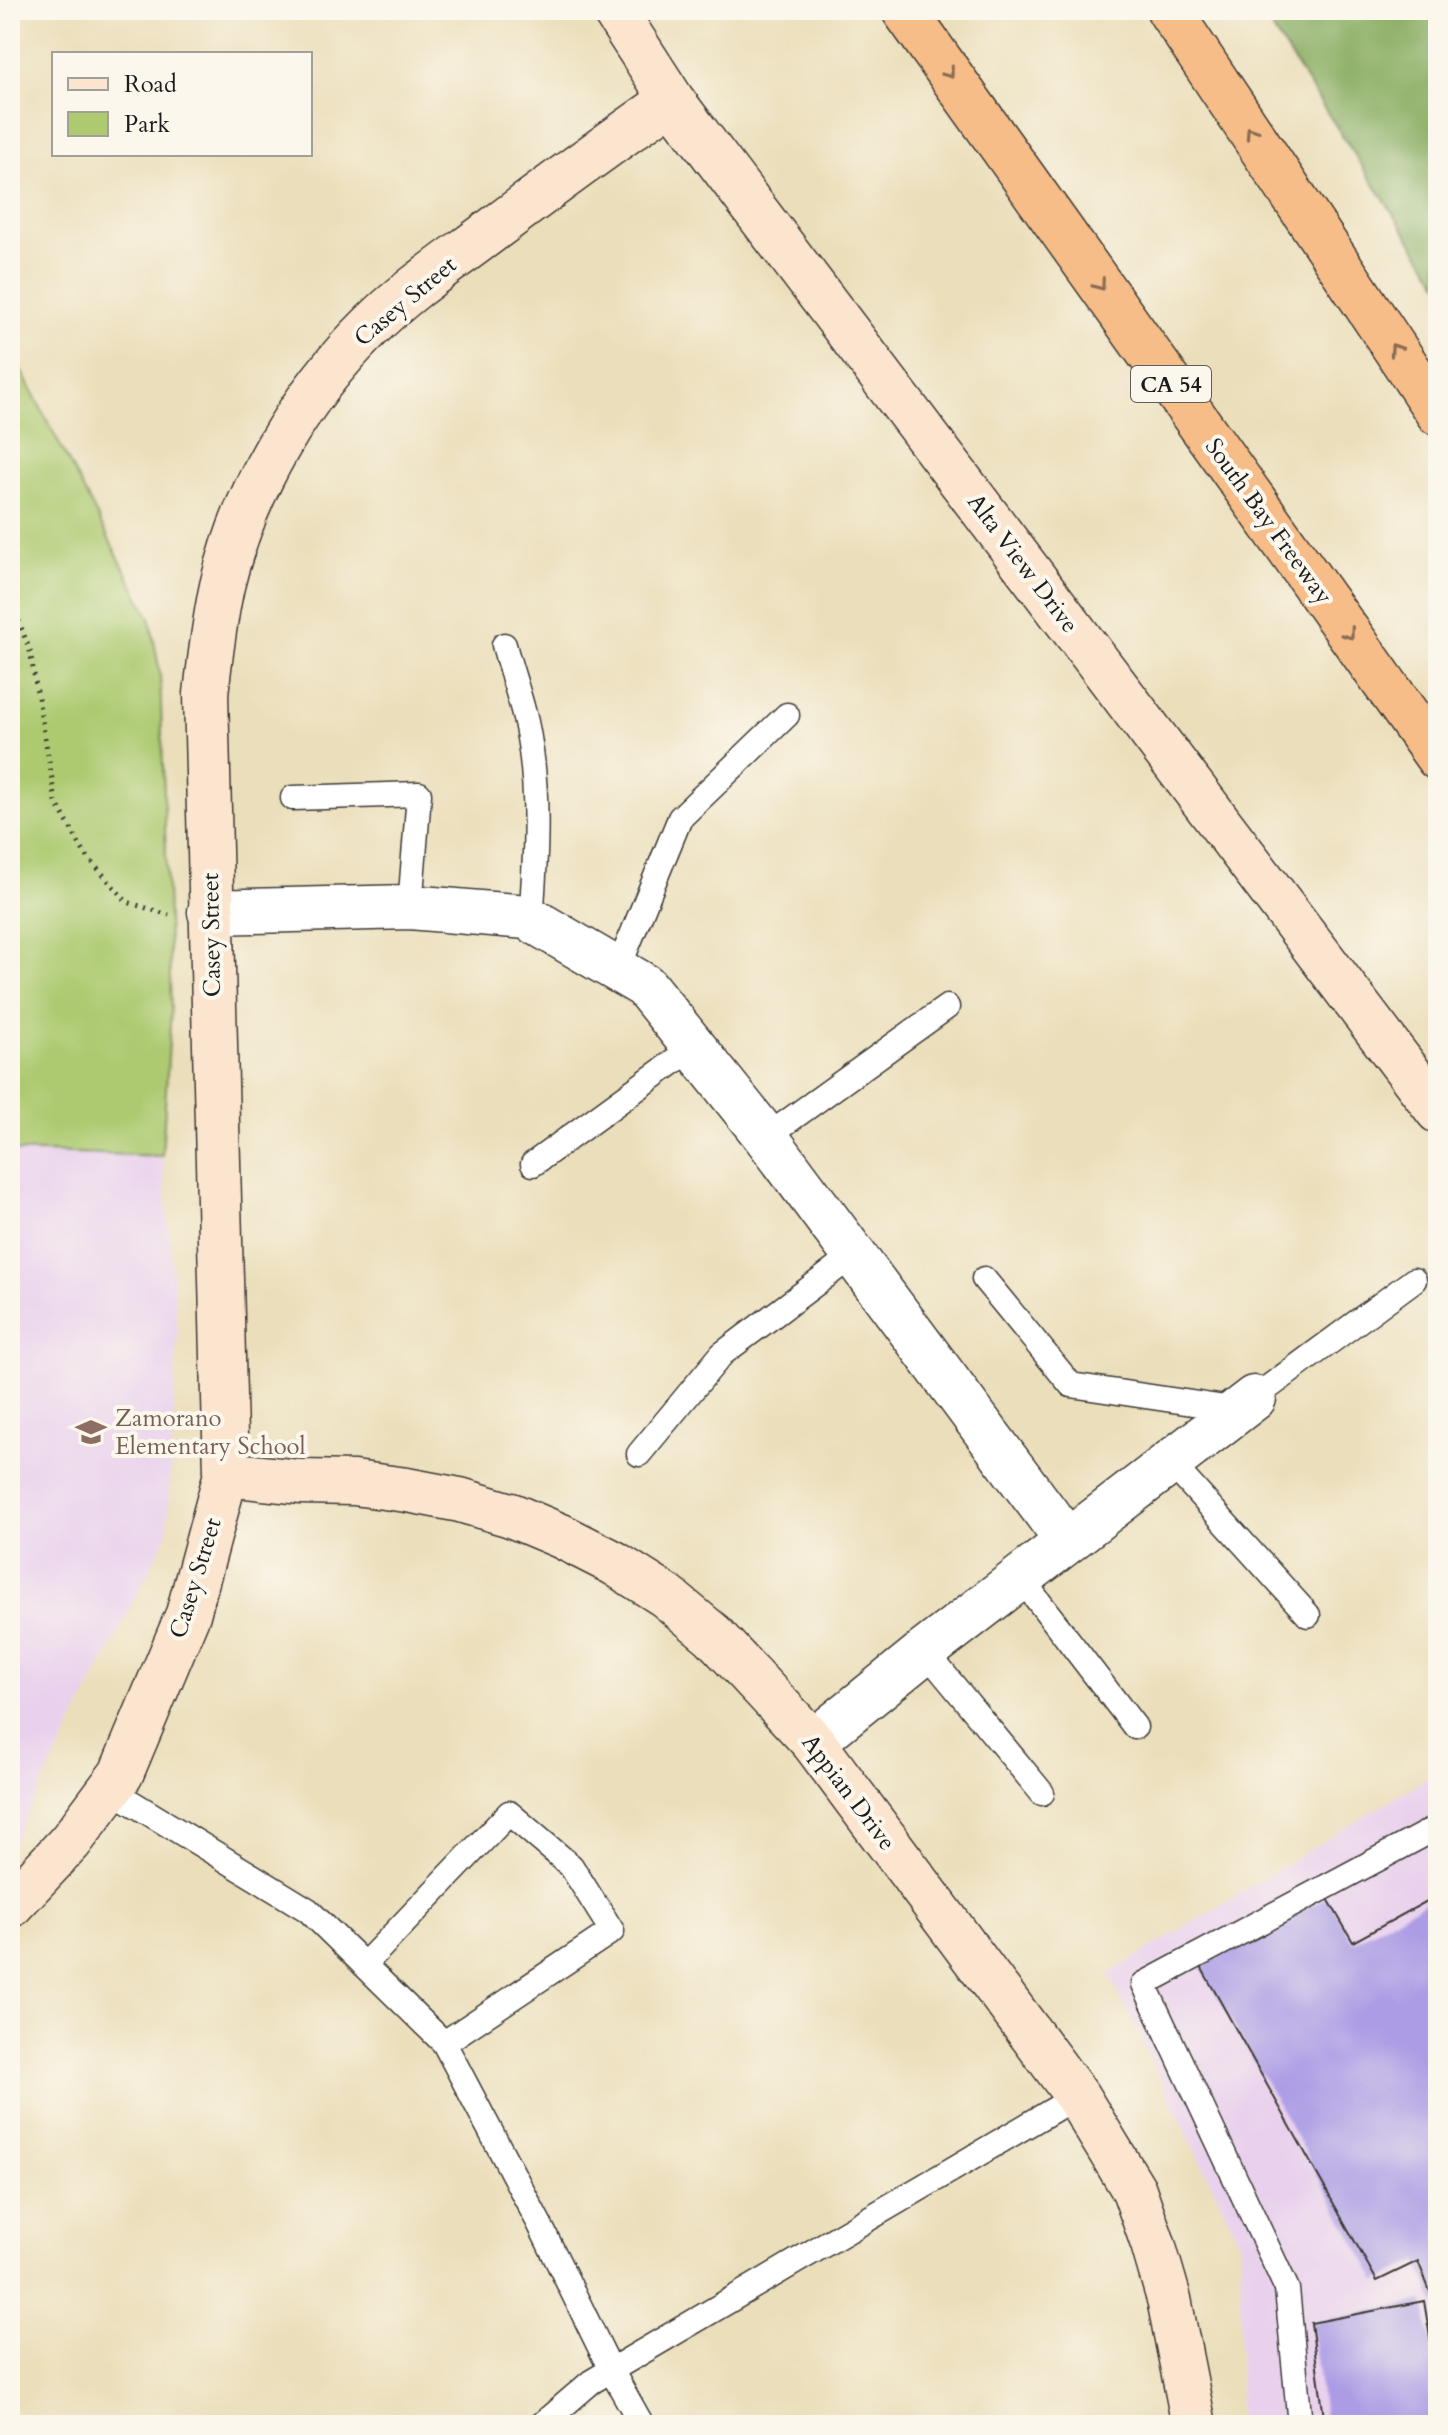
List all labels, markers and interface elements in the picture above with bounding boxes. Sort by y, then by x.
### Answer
legend [52,52,312,156]
one-way arrow [940,65,954,79]
text: Road [124,68,177,101]
text: Park [124,108,170,141]
one-way arrow [1245,126,1260,141]
street label: Casey Street [347,248,464,354]
one-way arrow [1091,277,1105,291]
one-way arrow [1390,343,1405,357]
road number: CA 54 [1131,366,1211,402]
street label: South Bay Freeway [1197,432,1340,611]
street label: Alta View Drive [959,487,1086,640]
one-way arrow [1339,625,1354,639]
street label: Casey Street [194,872,229,998]
place label: Zamorano Elementary School [115,1402,306,1463]
school or university icon: Zamorano Elementary School [74,1415,108,1449]
street label: Casey Street [161,1513,230,1643]
street label: Appian Drive [794,1727,903,1857]

